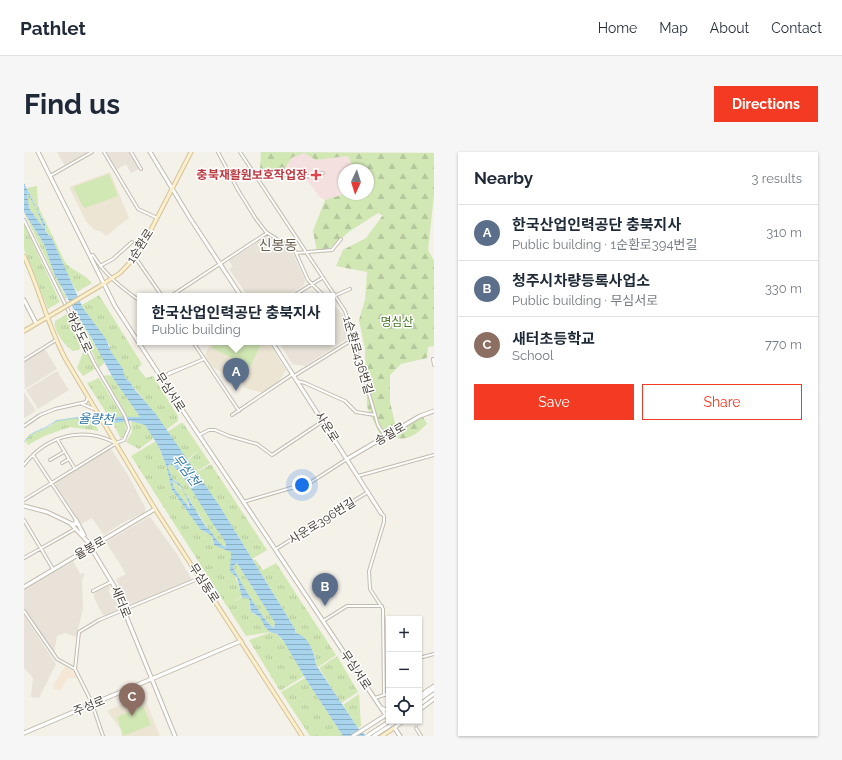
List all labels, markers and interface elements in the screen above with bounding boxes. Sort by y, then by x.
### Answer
text: Pathlet [20,17,86,39]
text: Home [598,20,637,36]
text: Map [659,20,688,36]
text: About [710,20,749,36]
text: Contact [771,20,822,36]
button: Directions [714,86,818,122]
text: Find us [24,88,120,121]
north arrow [338,164,374,200]
place label: 충북재활원보호작업장 [197,168,307,182]
text: Nearby [474,168,533,188]
marker: 충북재활원보호작업장 [310,169,322,181]
text: 3 results [752,171,802,186]
text: 한국산업인력공단 충북지사 [512,216,681,234]
text: A [483,225,491,240]
text: 310 m [766,225,802,240]
street label: 1순환로 [124,226,156,266]
district label: 신봉동 [259,237,297,253]
text: Public building · 1순환로394번길 [512,237,697,252]
text: 청주시차량등록사업소 [512,272,650,290]
text: B [483,281,491,296]
text: 330 m [765,281,802,296]
popup [137,293,335,345]
text: Public building · 무심서로 [512,293,658,308]
text: 한국산업인력공단 충북지사 [151,304,321,322]
street label: 하상도로 [63,309,95,355]
street label: 1순환로436번길 [340,314,376,396]
park label: 명심산 [380,315,414,329]
text: Public building [151,322,241,337]
text: 새터초등학교 [512,330,595,348]
text: C [483,337,491,352]
text: 770 m [765,337,802,352]
text: School [512,348,554,363]
pin: A [223,358,249,391]
street label: 무심서로 [152,370,188,414]
button: Save [474,384,634,420]
button: Share [642,384,802,420]
street label: 사운로 [312,409,342,445]
water label: 율량천 [78,411,115,427]
street label: 송절로 [372,420,408,448]
water label: 무심천 [169,451,203,490]
your location [292,475,312,495]
street label: 사운로396번길 [286,495,358,547]
street label: 율봉로 [72,534,108,562]
street label: 무심동로 [186,561,222,605]
pin: B [312,573,338,606]
street label: 새터로 [108,584,134,620]
map controls [386,616,422,724]
button: + [386,616,422,652]
street label: 무심서로 [338,648,374,692]
button: − [386,652,422,688]
pin: C [119,683,145,716]
button: locate [386,688,422,724]
street label: 주성로 [71,693,107,719]

